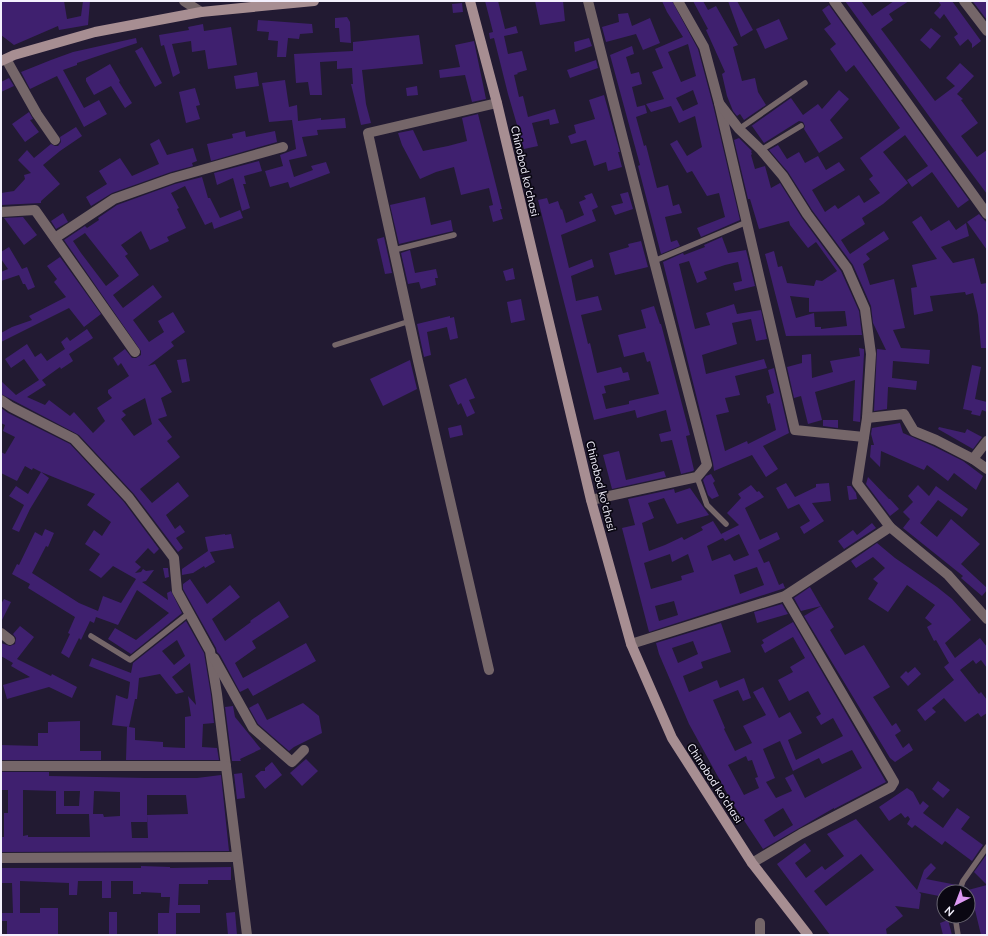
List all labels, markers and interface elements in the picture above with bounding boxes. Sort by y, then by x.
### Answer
street label: Chinobod ko'chasi [508,124,542,218]
street label: Chinobod ko'chasi [583,439,619,533]
street label: Chinobod ko'chasi [684,740,746,826]
north arrow [936,884,976,924]
text: N [942,903,957,919]

